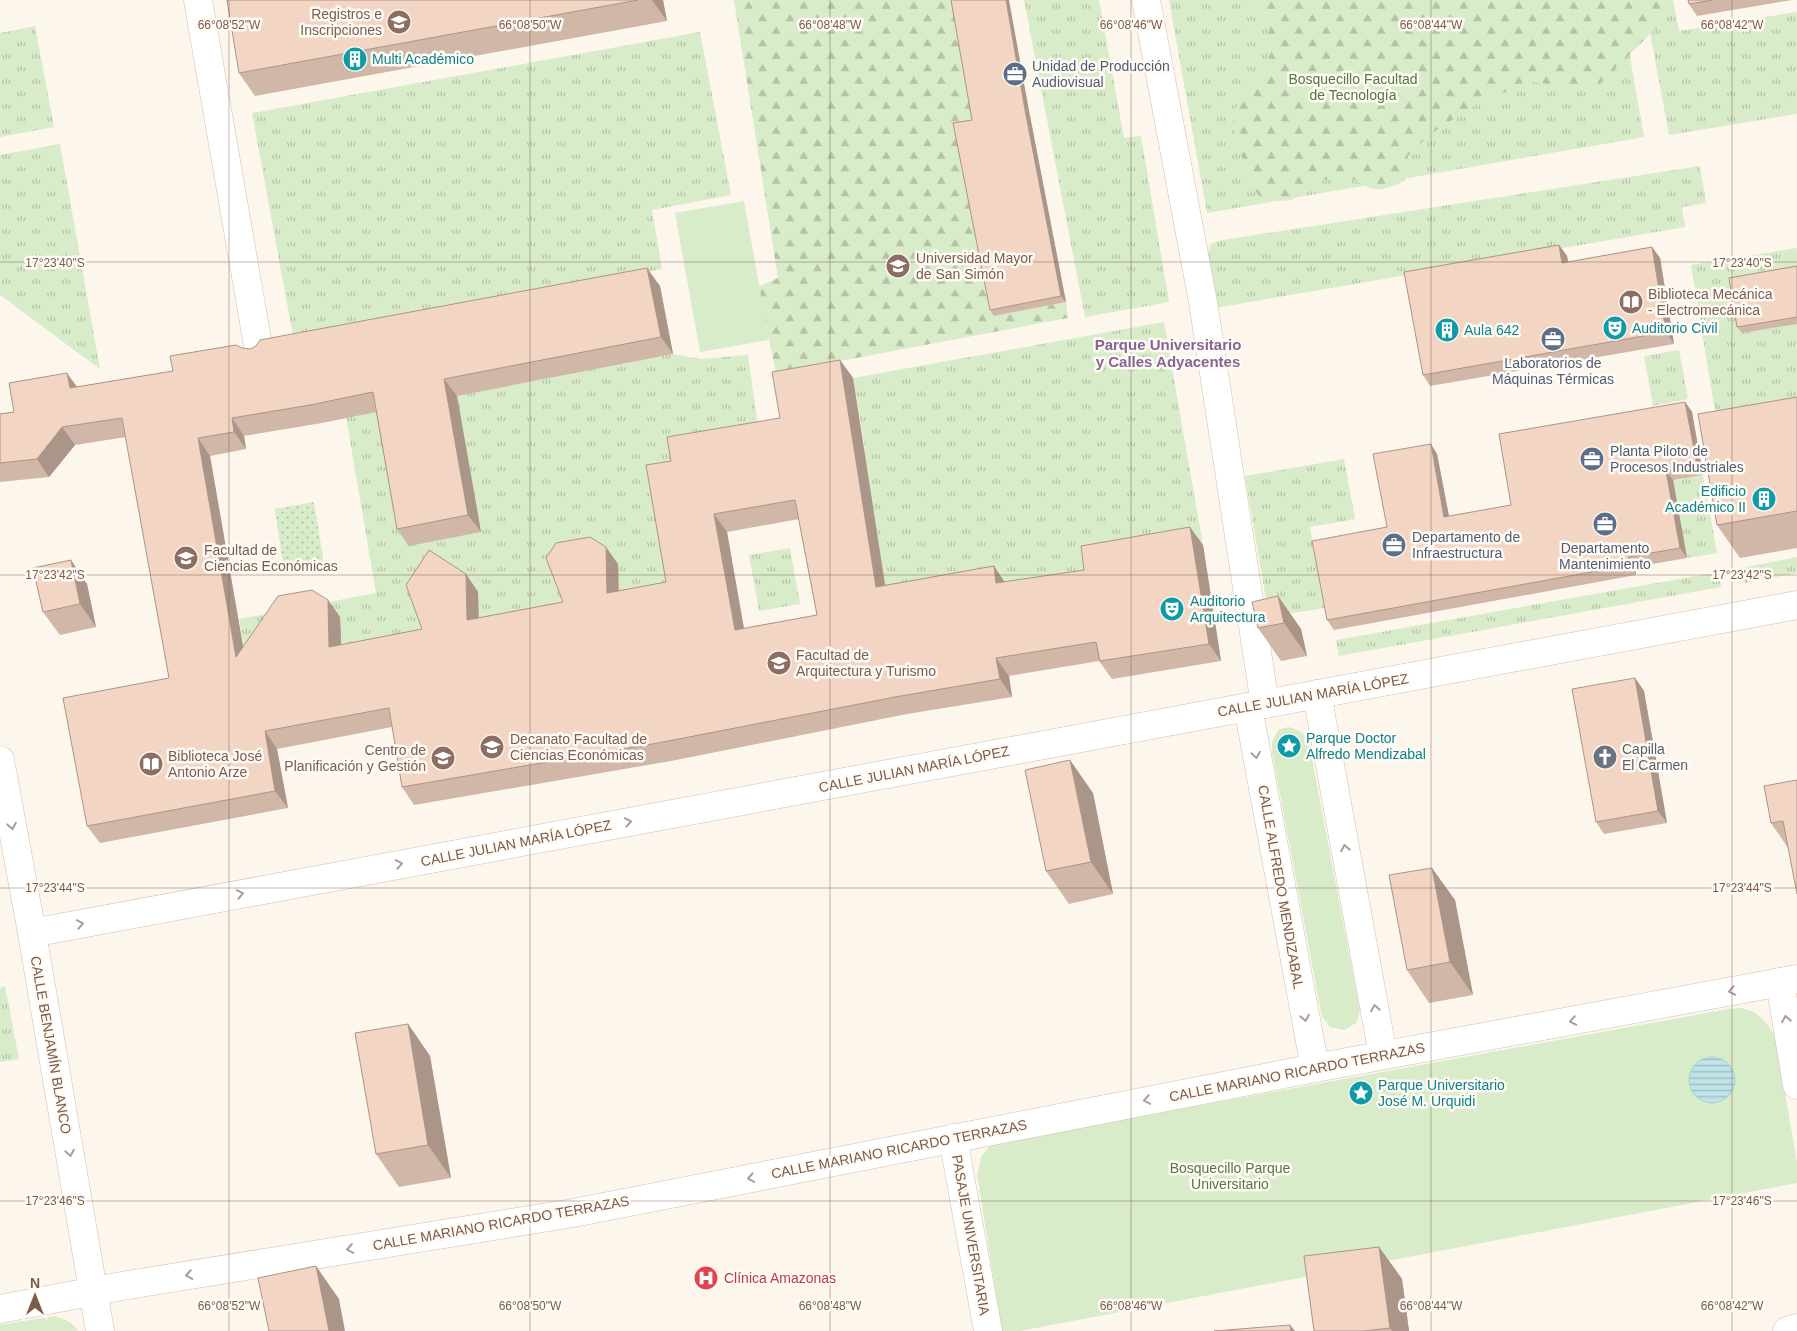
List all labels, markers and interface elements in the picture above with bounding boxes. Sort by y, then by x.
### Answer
place label: Registros e Inscripciones [300,6,382,38]
school or university icon: Registros e Inscripciones [386,9,412,35]
text: 66°08'52"W [198,18,261,32]
text: 66°08'50"W [499,18,562,32]
text: 66°08'48"W [799,18,862,32]
text: 66°08'46"W [1100,18,1163,32]
text: 66°08'44"W [1400,18,1463,32]
text: 66°08'42"W [1701,18,1764,32]
building icon: Multi Académico [342,46,368,72]
place label: Multi Académico [372,51,474,67]
place label: Unidad de Producción Audiovisual [1032,58,1170,90]
office icon: Unidad de Producción Audiovisual [1002,61,1028,87]
park label: Bosquecillo Facultad de Tecnología [1288,71,1418,103]
place label: Universidad Mayor de San Simón [916,250,1033,282]
school or university icon: Universidad Mayor de San Simón [885,253,911,279]
text: 17°23'40"S [25,256,85,270]
text: 17°23'40"S [1712,256,1772,270]
place label: Biblioteca Mecánica - Electromecánica [1648,286,1773,318]
library icon: Biblioteca Mecánica - Electromecánica [1618,289,1644,315]
theatre icon: Auditorio Civil [1602,315,1628,341]
building icon: Aula 642 [1434,317,1460,343]
place label: Auditorio Civil [1632,320,1718,336]
place label: Aula 642 [1464,322,1519,338]
office icon: Laboratorios de Máquinas Térmicas [1540,326,1566,352]
district label: Parque Universitario y Calles Adyacentes [1095,336,1241,370]
place label: Laboratorios de Máquinas Térmicas [1492,355,1614,387]
place label: Planta Piloto de Procesos Industriales [1610,443,1744,475]
office icon: Planta Piloto de Procesos Industriales [1579,446,1605,472]
place label: Edificio Académico II [1665,483,1746,515]
building icon: Edificio Académico II [1751,486,1777,512]
office icon: Departamento Mantenimiento [1592,511,1618,537]
place label: Departamento de Infraestructura [1412,529,1520,561]
office icon: Departamento de Infraestructura [1381,532,1407,558]
place label: Departamento Mantenimiento [1559,540,1651,572]
place label: Facultad de Ciencias Económicas [204,542,338,574]
school or university icon: Facultad de Ciencias Económicas [173,545,199,571]
text: 17°23'42"S [25,568,85,582]
text: 17°23'42"S [1712,568,1772,582]
place label: Auditorio Arquitectura [1190,593,1266,625]
theatre icon: Auditorio Arquitectura [1159,596,1185,622]
place label: Facultad de Arquitectura y Turismo [796,647,936,679]
school or university icon: Facultad de Arquitectura y Turismo [766,650,792,676]
street label: CALLE JULIAN MARÍA LÓPEZ [1216,670,1410,720]
place label: Parque Doctor Alfredo Mendizabal [1306,730,1426,762]
place label: Decanato Facultad de Ciencias Económicas [510,731,647,763]
place icon: Parque Doctor Alfredo Mendizabal [1276,733,1302,759]
school or university icon: Decanato Facultad de Ciencias Económicas [479,734,505,760]
place label: Capilla El Carmen [1622,741,1688,773]
place label: Centro de Planificación y Gestión [284,742,426,774]
street label: CALLE JULIAN MARÍA LÓPEZ [817,743,1011,795]
church icon: Capilla El Carmen [1592,744,1618,770]
school or university icon: Centro de Planificación y Gestión [430,745,456,771]
place label: Biblioteca José Antonio Arze [168,748,262,780]
one-way arrow [1251,750,1261,759]
library icon: Biblioteca José Antonio Arze [138,751,164,777]
street label: CALLE ALFREDO MENDIZABAL [1255,784,1307,991]
street label: CALLE JULIAN MARÍA LÓPEZ [419,817,613,869]
one-way arrow [624,817,632,828]
one-way arrow [6,821,17,830]
one-way arrow [1341,843,1351,852]
one-way arrow [395,860,404,870]
text: 17°23'44"S [25,881,85,895]
text: 17°23'44"S [1712,881,1772,895]
one-way arrow [235,889,244,900]
one-way arrow [75,919,84,929]
street label: CALLE BENJAMÍN BLANCO [27,955,75,1135]
one-way arrow [1728,986,1737,996]
one-way arrow [1370,1003,1380,1012]
one-way arrow [1299,1014,1310,1022]
one-way arrow [1568,1015,1577,1026]
one-way arrow [1782,1015,1792,1024]
street label: CALLE MARIANO RICARDO TERRAZAS [1168,1039,1426,1105]
place label: Parque Universitario José M. Urquidi [1378,1077,1505,1109]
place icon: Parque Universitario José M. Urquidi [1348,1080,1374,1106]
one-way arrow [1142,1095,1151,1105]
street label: CALLE MARIANO RICARDO TERRAZAS [770,1116,1028,1182]
one-way arrow [64,1149,74,1158]
street label: PASAJE UNIVERSITARIA [949,1153,993,1317]
park label: Bosquecillo Parque Universitario [1170,1160,1291,1192]
one-way arrow [747,1172,755,1182]
street label: CALLE MARIANO RICARDO TERRAZAS [371,1193,631,1253]
text: 17°23'46"S [25,1194,85,1208]
text: 17°23'46"S [1712,1194,1772,1208]
one-way arrow [345,1244,354,1254]
hospital icon: Clínica Amazonas [693,1265,719,1291]
one-way arrow [185,1270,194,1280]
place label: Clínica Amazonas [724,1270,836,1286]
north arrow [10,1271,60,1321]
text: N [30,1275,40,1291]
text: 66°08'52"W [198,1299,261,1313]
text: 66°08'50"W [499,1299,562,1313]
text: 66°08'48"W [799,1299,862,1313]
text: 66°08'46"W [1100,1299,1163,1313]
text: 66°08'44"W [1400,1299,1463,1313]
text: 66°08'42"W [1701,1299,1764,1313]

